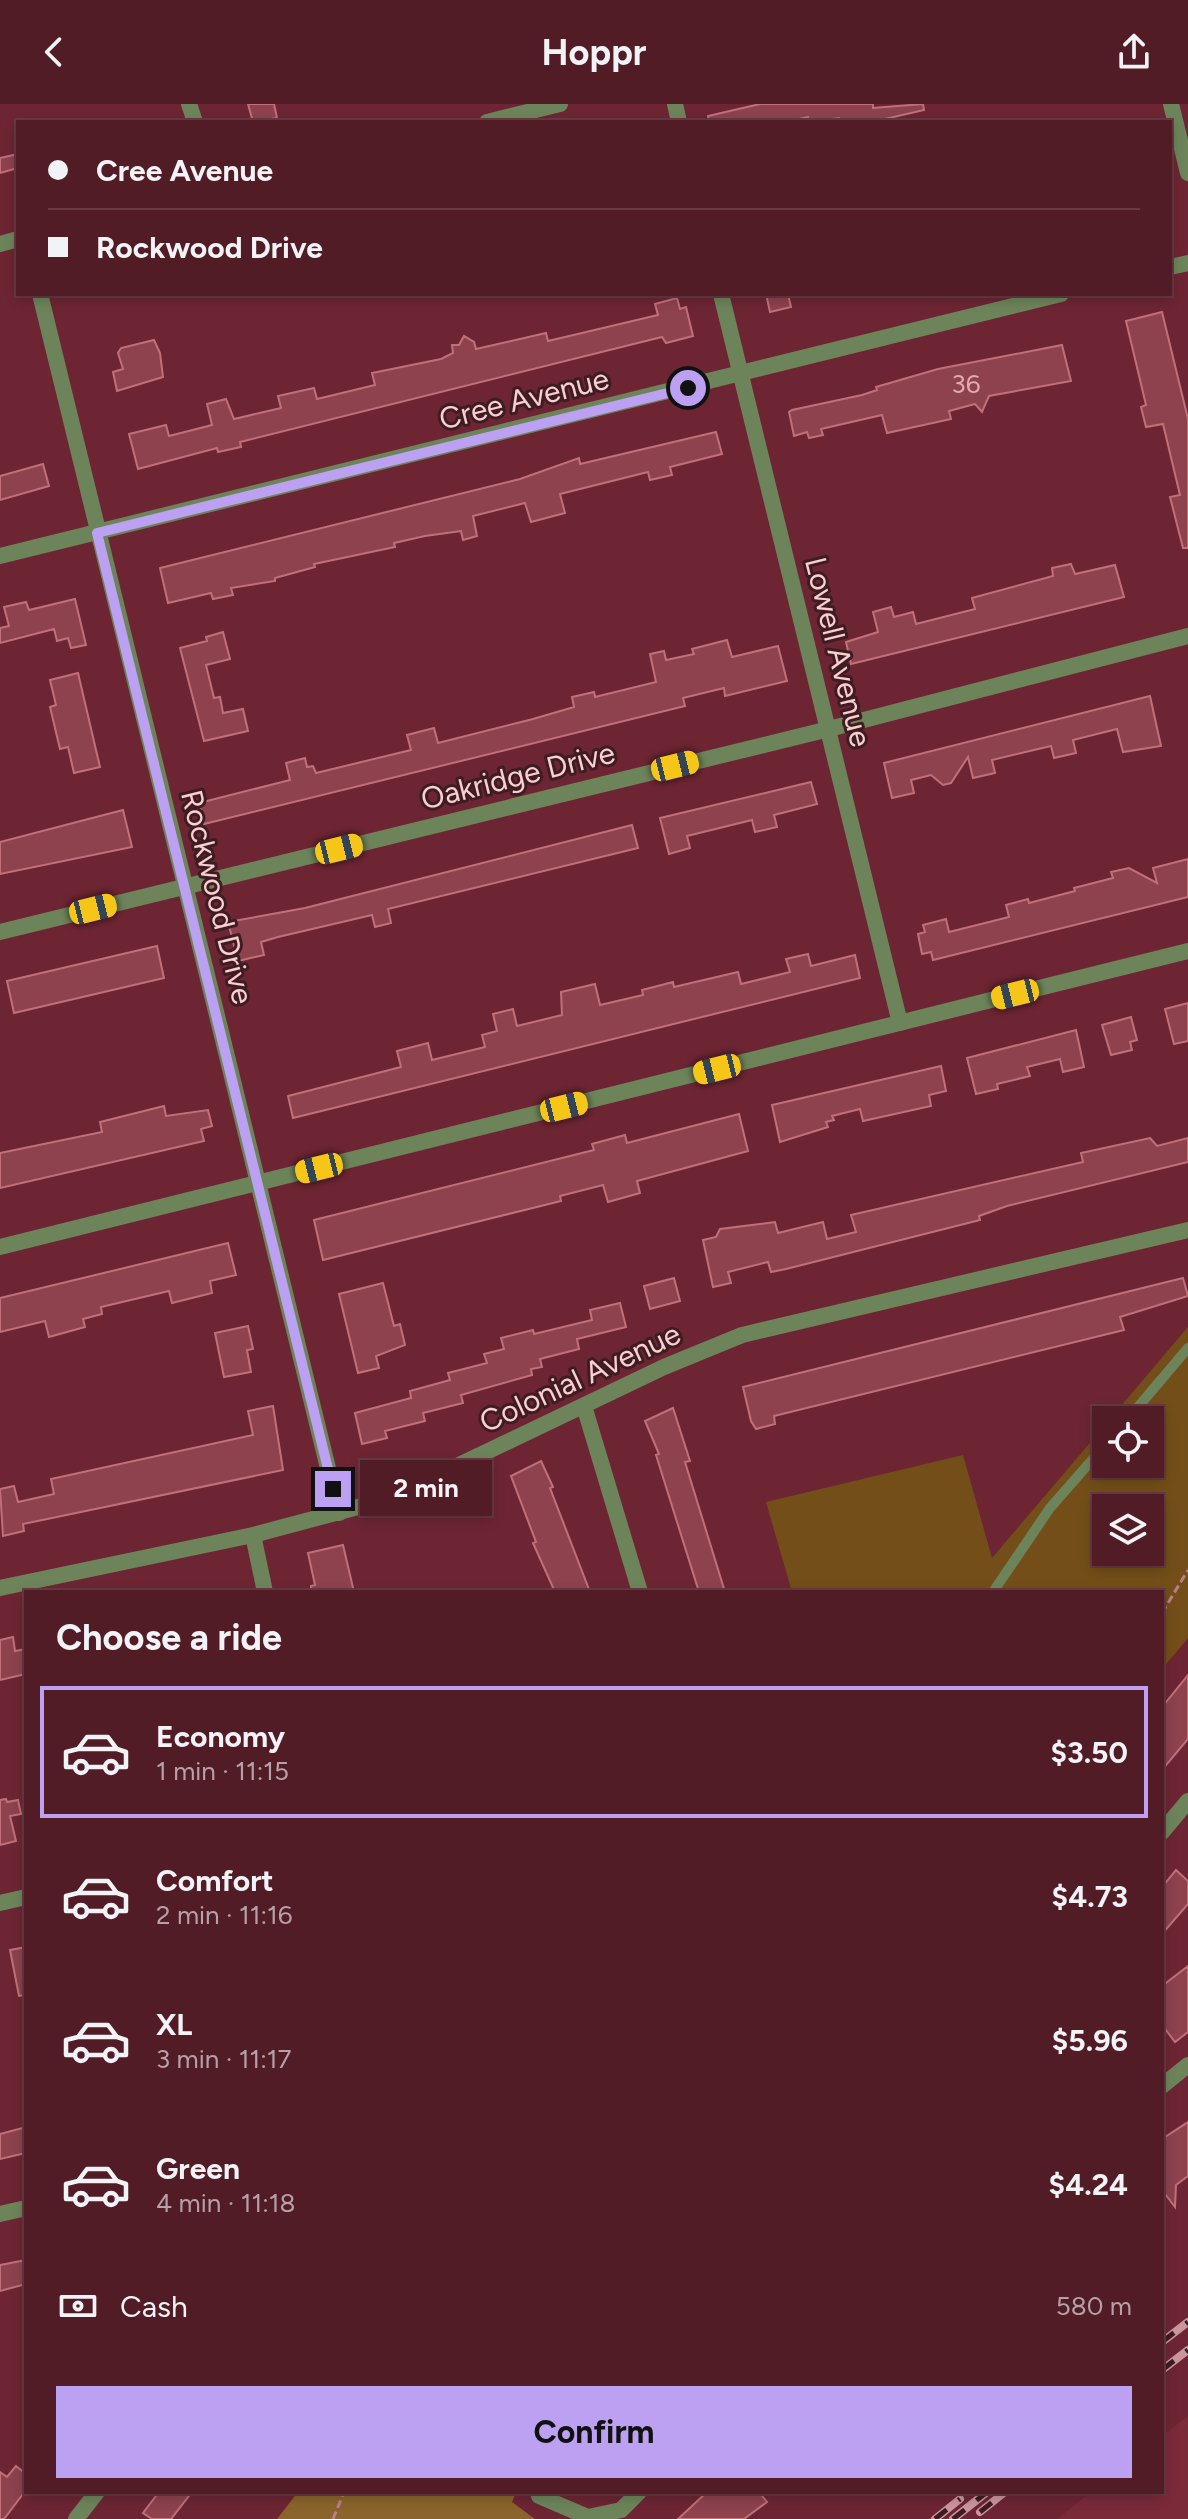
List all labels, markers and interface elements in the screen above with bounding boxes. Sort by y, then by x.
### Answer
icon: back [32,30,76,74]
icon: share [1112,30,1156,74]
text: Hoppr [542,31,646,74]
text: Cree Avenue [96,152,273,189]
text: Rockwood Drive [96,229,323,266]
street label: Cree Avenue [435,360,612,437]
house number: 36 [952,368,980,400]
route start [670,370,706,406]
street label: Lowell Avenue [797,553,880,751]
street label: Oakridge Drive [417,734,619,817]
car [649,749,701,783]
street label: Rockwood Drive [173,786,262,1008]
car [313,832,365,866]
car [67,892,119,926]
car [989,977,1041,1011]
car [691,1052,743,1086]
car [538,1090,590,1124]
car [293,1151,345,1185]
street label: Colonial Avenue [473,1315,686,1440]
map controls [1092,1406,1164,1566]
button: locate [1092,1406,1164,1478]
callout: 2 min [361,1461,493,1517]
route end [315,1471,351,1507]
text: 2 min [393,1472,459,1504]
button: layers [1092,1494,1164,1566]
text: Choose a ride [56,1616,282,1659]
icon: car [60,1716,132,1788]
text: Economy [156,1718,285,1755]
text: $3.50 [1050,1734,1128,1771]
text: 1 min · 11:15 [156,1755,289,1787]
icon: car [60,1860,132,1932]
text: Comfort [156,1862,274,1899]
text: $4.73 [1052,1878,1128,1915]
text: 2 min · 11:16 [156,1899,293,1931]
icon: car [60,2004,132,2076]
text: XL [156,2006,192,2043]
text: $5.96 [1052,2022,1128,2059]
text: 3 min · 11:17 [156,2043,291,2075]
icon: car [60,2148,132,2220]
text: Green [156,2150,240,2187]
text: $4.24 [1049,2166,1128,2203]
text: 4 min · 11:18 [156,2187,295,2219]
icon: cash [56,2284,100,2328]
text: Cash [120,2288,188,2325]
text: 580 m [1056,2290,1132,2322]
button: Confirm [56,2386,1132,2478]

